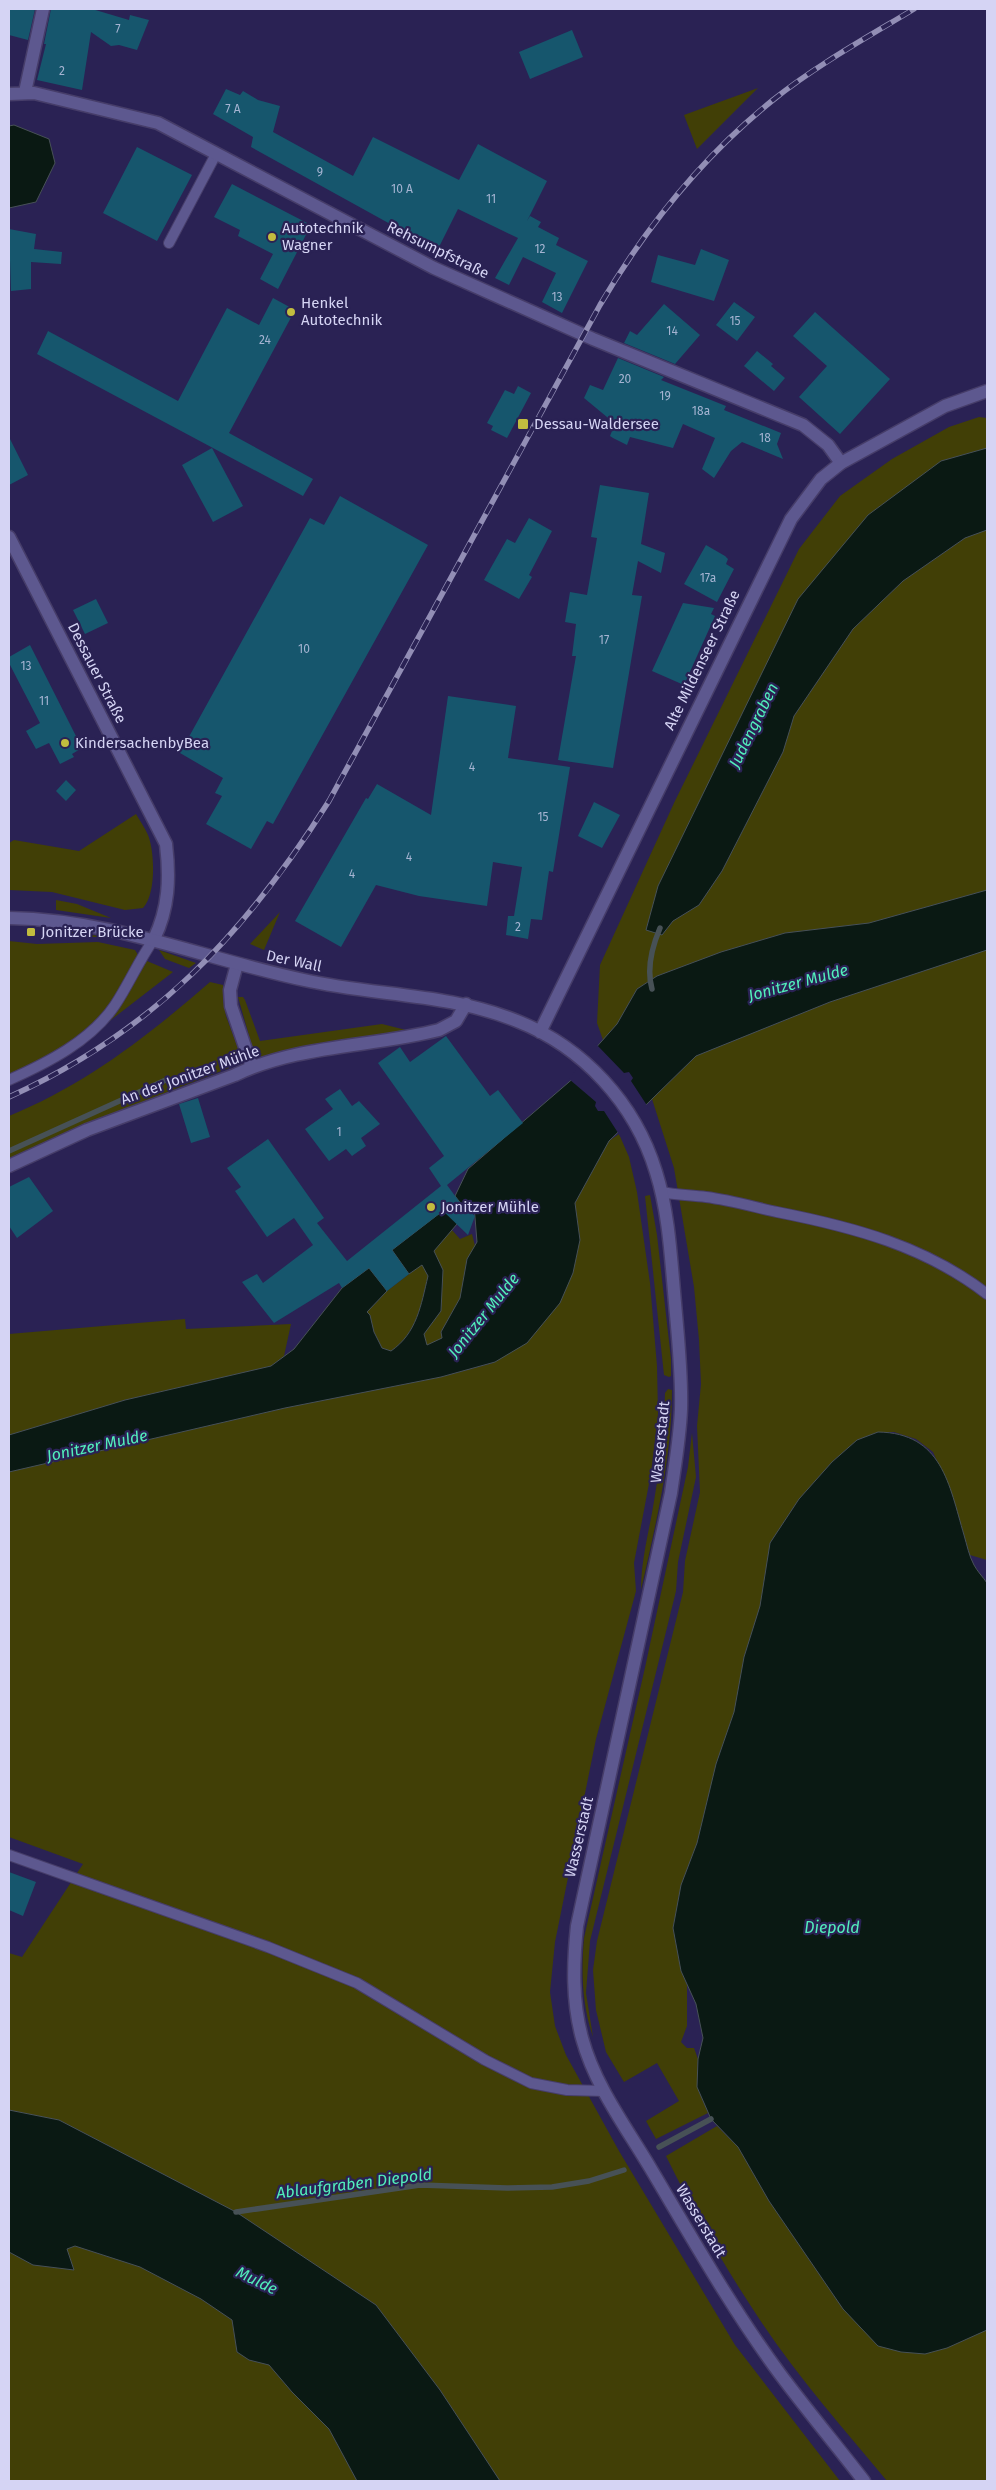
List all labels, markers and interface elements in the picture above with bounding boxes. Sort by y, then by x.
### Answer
house number: 7 [115,22,121,36]
house number: 2 [59,64,65,78]
house number: 7 A [225,102,241,116]
house number: 9 [317,165,323,179]
house number: 10 A [391,182,413,196]
house number: 11 [486,192,496,206]
street label: Rehsumpfstraße [384,218,492,282]
place label: Autotechnik Wagner [282,219,364,254]
marker: Autotechnik Wagner [266,231,278,243]
house number: 12 [534,242,546,256]
house number: 13 [551,290,563,304]
place label: Henkel Autotechnik [301,294,383,329]
marker: Henkel Autotechnik [285,306,297,318]
house number: 15 [729,314,741,328]
house number: 14 [666,324,678,338]
house number: 24 [259,333,272,347]
house number: 20 [619,372,632,386]
house number: 19 [659,389,671,403]
house number: 18a [692,404,710,418]
place label: Dessau-Waldersee [534,415,659,433]
marker: Dessau-Waldersee [516,417,530,431]
house number: 18 [759,431,771,445]
house number: 17a [700,571,716,585]
street label: Alte Mildenseer Straße [660,587,744,733]
street label: Dessauer Straße [64,620,130,726]
house number: 17 [599,633,609,647]
house number: 10 [298,642,310,656]
house number: 13 [20,659,32,673]
water label: Judengraben [724,680,782,772]
house number: 11 [39,694,49,708]
place label: KindersachenbyBea [75,734,209,752]
marker: KindersachenbyBea [59,737,71,749]
house number: 4 [469,760,476,774]
house number: 15 [537,810,549,824]
house number: 4 [406,850,413,864]
house number: 4 [349,867,356,881]
house number: 2 [515,920,521,934]
place label: Jonitzer Brücke [41,923,144,941]
marker: Jonitzer Brücke [25,926,37,938]
street label: Der Wall [265,946,324,976]
water label: Jonitzer Mulde [745,960,850,1005]
street label: An der Jonitzer Mühle [118,1042,262,1108]
house number: 1 [336,1125,342,1139]
place label: Jonitzer Mühle [441,1198,539,1216]
marker: Jonitzer Mühle [425,1201,437,1213]
water label: Jonitzer Mulde [443,1269,523,1362]
street label: Wasserstadt [647,1400,673,1484]
water label: Jonitzer Mulde [44,1426,149,1466]
street label: Wasserstadt [561,1794,597,1879]
water label: Diepold [804,1918,860,1937]
water label: Ablaufgraben Diepold [274,2165,433,2203]
street label: Wasserstadt [672,2181,730,2261]
water label: Mulde [233,2262,281,2299]

